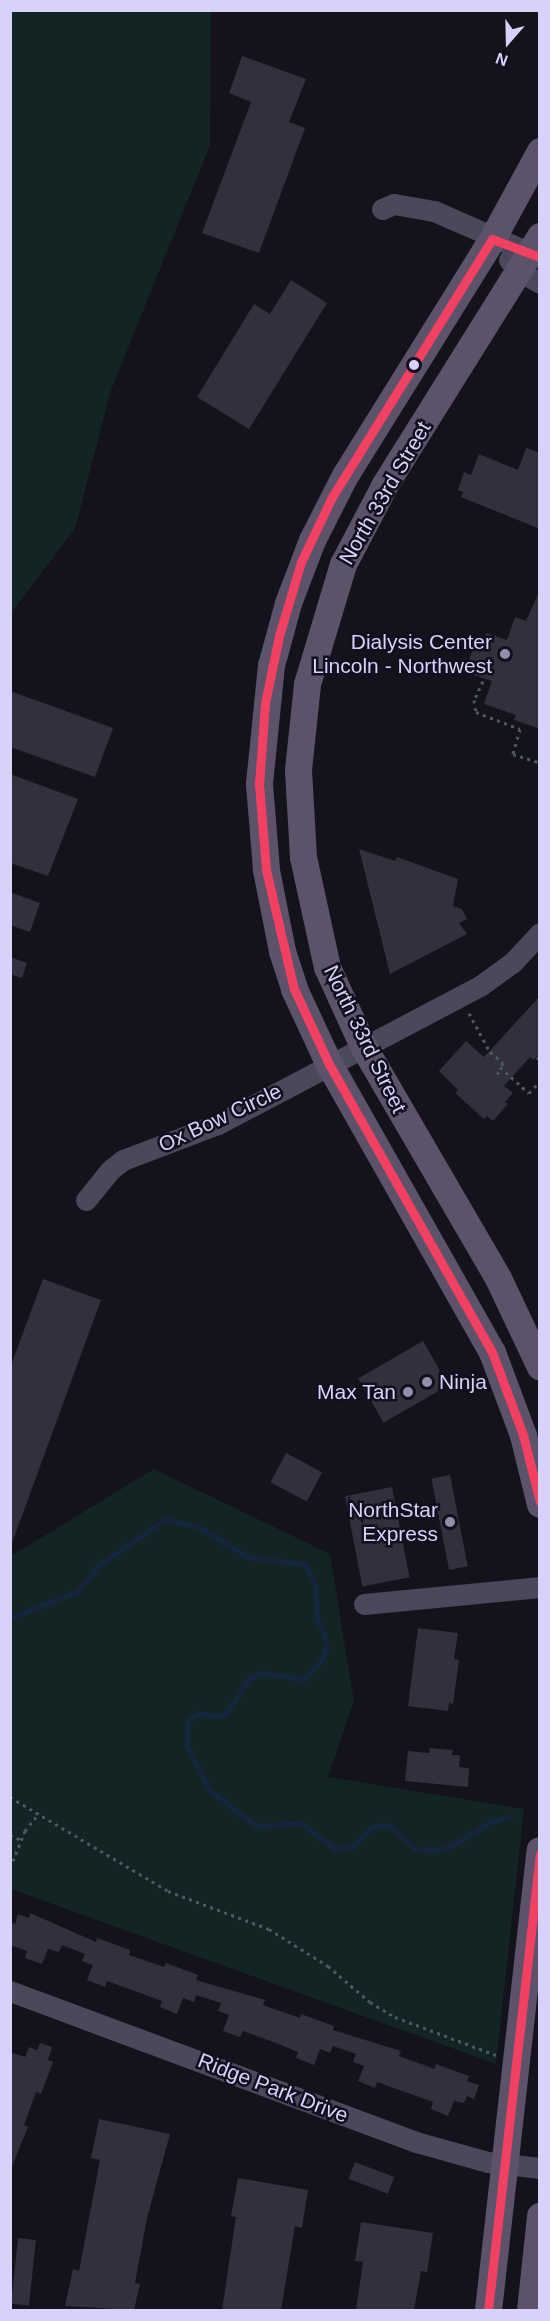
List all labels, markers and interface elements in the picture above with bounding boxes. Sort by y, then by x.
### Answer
north arrow [478,12,538,72]
text: N [493,49,510,69]
unlabelled marker [408,359,420,371]
street label: North 33rd Street [334,417,436,569]
place label: Dialysis Center Lincoln - Northwest [312,629,492,679]
marker: Dialysis Center Lincoln - Northwest [496,645,514,663]
street label: North 33rd Street [318,961,412,1117]
street label: Ox Bow Circle [154,1078,286,1158]
place label: Ninja [439,1369,487,1395]
marker: Ninja [420,1375,434,1389]
place label: Max Tan [317,1379,396,1405]
marker: Max Tan [401,1385,415,1399]
place label: NorthStar Express [348,1497,438,1547]
marker: NorthStar Express [443,1515,457,1529]
street label: Ridge Park Drive [194,2048,352,2128]

